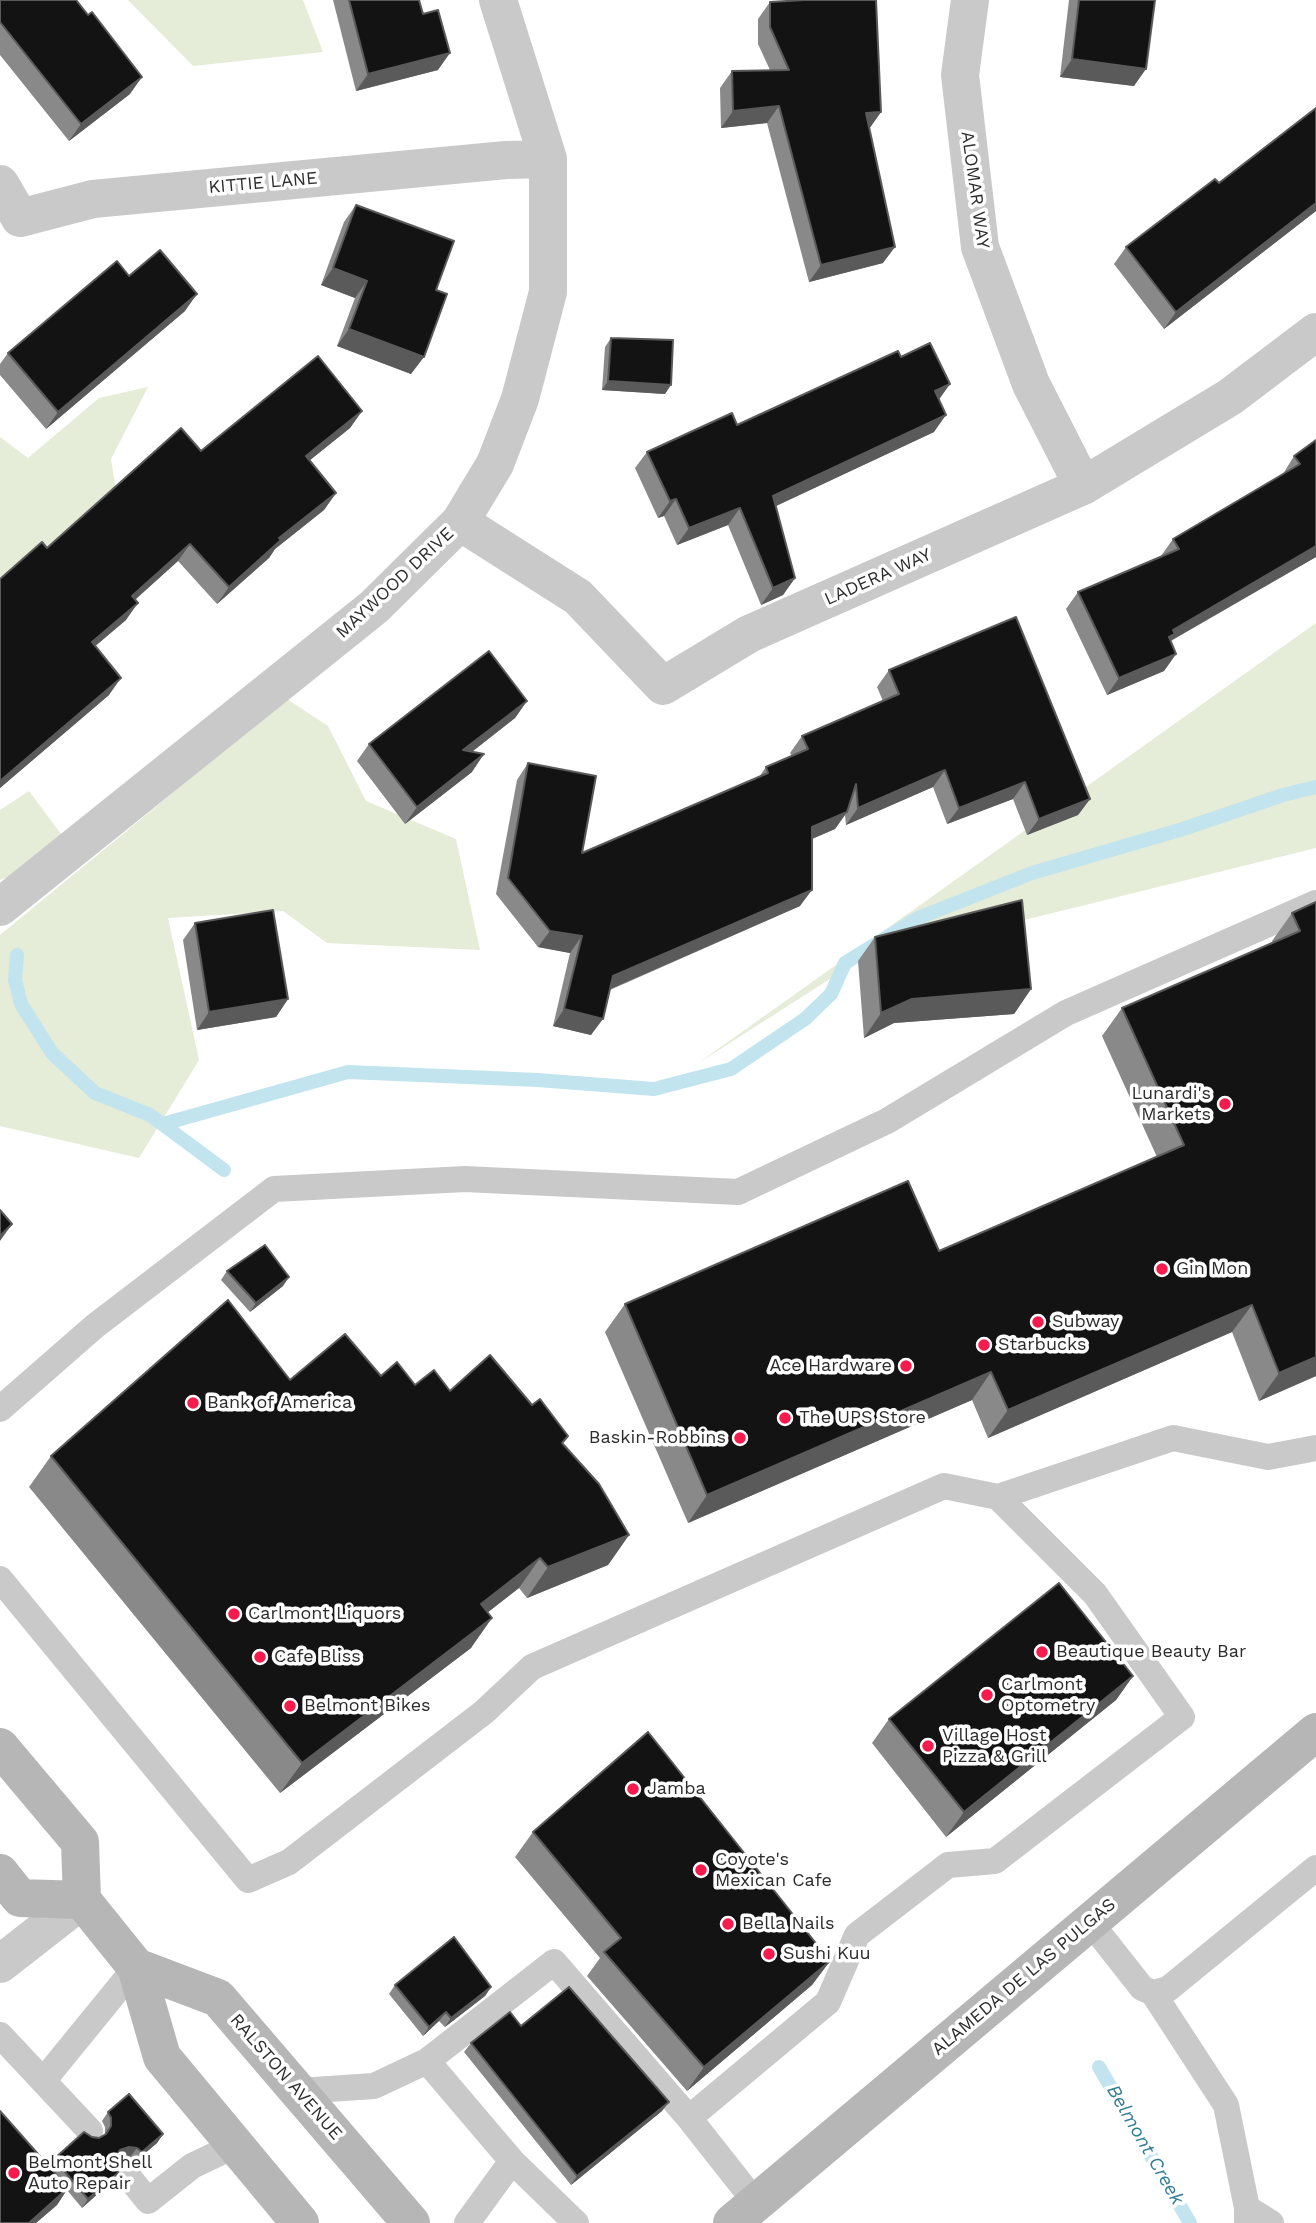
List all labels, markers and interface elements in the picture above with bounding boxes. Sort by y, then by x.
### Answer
street label: ALOMAR WAY [956,130,994,250]
street label: KITTIE LANE [208,167,318,199]
street label: MAYWOOD DRIVE [332,523,458,643]
street label: LADERA WAY [821,544,935,610]
place label: Lunardi's Markets [1131,1083,1211,1126]
marker: Lunardi's Markets [1217,1096,1233,1112]
place label: Gin Mon [1176,1258,1248,1280]
marker: Gin Mon [1154,1261,1170,1277]
place label: Subway [1052,1311,1119,1333]
marker: Subway [1030,1314,1046,1330]
place label: Starbucks [998,1334,1087,1356]
marker: Starbucks [976,1337,992,1353]
place label: Ace Hardware [770,1355,892,1377]
marker: Ace Hardware [898,1358,914,1374]
place label: Bank of America [207,1392,352,1414]
marker: Bank of America [185,1395,201,1411]
place label: The UPS Store [799,1407,926,1429]
marker: The UPS Store [777,1410,793,1426]
place label: Baskin-Robbins [589,1427,726,1449]
marker: Baskin-Robbins [732,1430,748,1446]
place label: Carlmont Liquors [248,1603,401,1625]
marker: Carlmont Liquors [226,1606,242,1622]
place label: Beautique Beauty Bar [1056,1641,1246,1663]
marker: Beautique Beauty Bar [1034,1644,1050,1660]
place label: Cafe Bliss [274,1646,361,1668]
marker: Cafe Bliss [252,1649,268,1665]
place label: Carlmont Optometry [1001,1674,1095,1716]
marker: Carlmont Optometry [979,1687,995,1703]
place label: Belmont Bikes [304,1695,431,1717]
marker: Belmont Bikes [282,1698,298,1714]
place label: Village Host Pizza & Grill [942,1725,1047,1768]
marker: Village Host Pizza & Grill [920,1738,936,1754]
place label: Jamba [647,1778,706,1800]
marker: Jamba [625,1781,641,1797]
place label: Coyote's Mexican Cafe [715,1849,832,1892]
marker: Coyote's Mexican Cafe [693,1862,709,1878]
street label: ALAMEDA DE LAS PULGAS [928,1894,1120,2060]
place label: Bella Nails [742,1913,835,1935]
marker: Bella Nails [720,1916,736,1932]
place label: Sushi Kuu [783,1943,871,1965]
marker: Sushi Kuu [761,1946,777,1962]
street label: RALSTON AVENUE [225,2009,347,2145]
water label: Belmont Creek [1101,2081,1189,2209]
place label: Belmont Shell Auto Repair [28,2152,152,2194]
marker: Belmont Shell Auto Repair [6,2165,22,2181]

